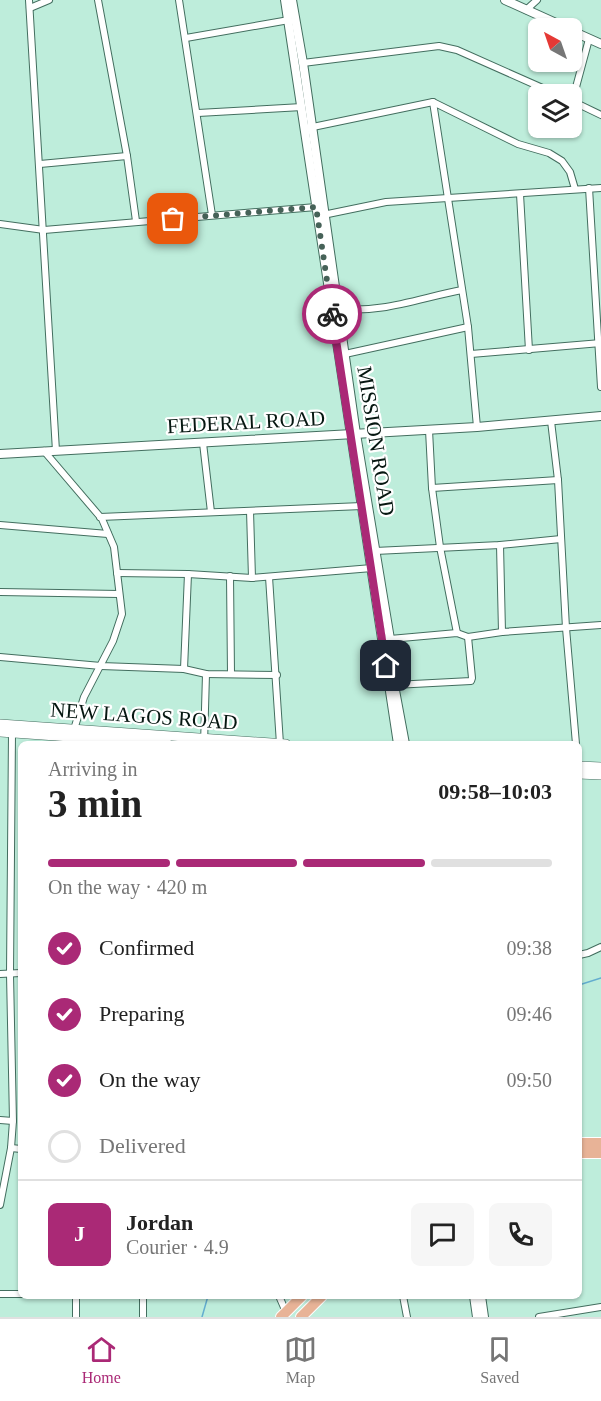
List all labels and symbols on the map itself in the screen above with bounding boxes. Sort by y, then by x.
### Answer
north arrow [528,18,582,72]
pin [147,193,198,244]
courier [302,284,362,344]
street label: MISSION ROAD [352,364,400,518]
street label: FEDERAL ROAD [166,406,326,438]
pin [360,640,411,691]
street label: NEW LAGOS ROAD [50,697,238,735]

